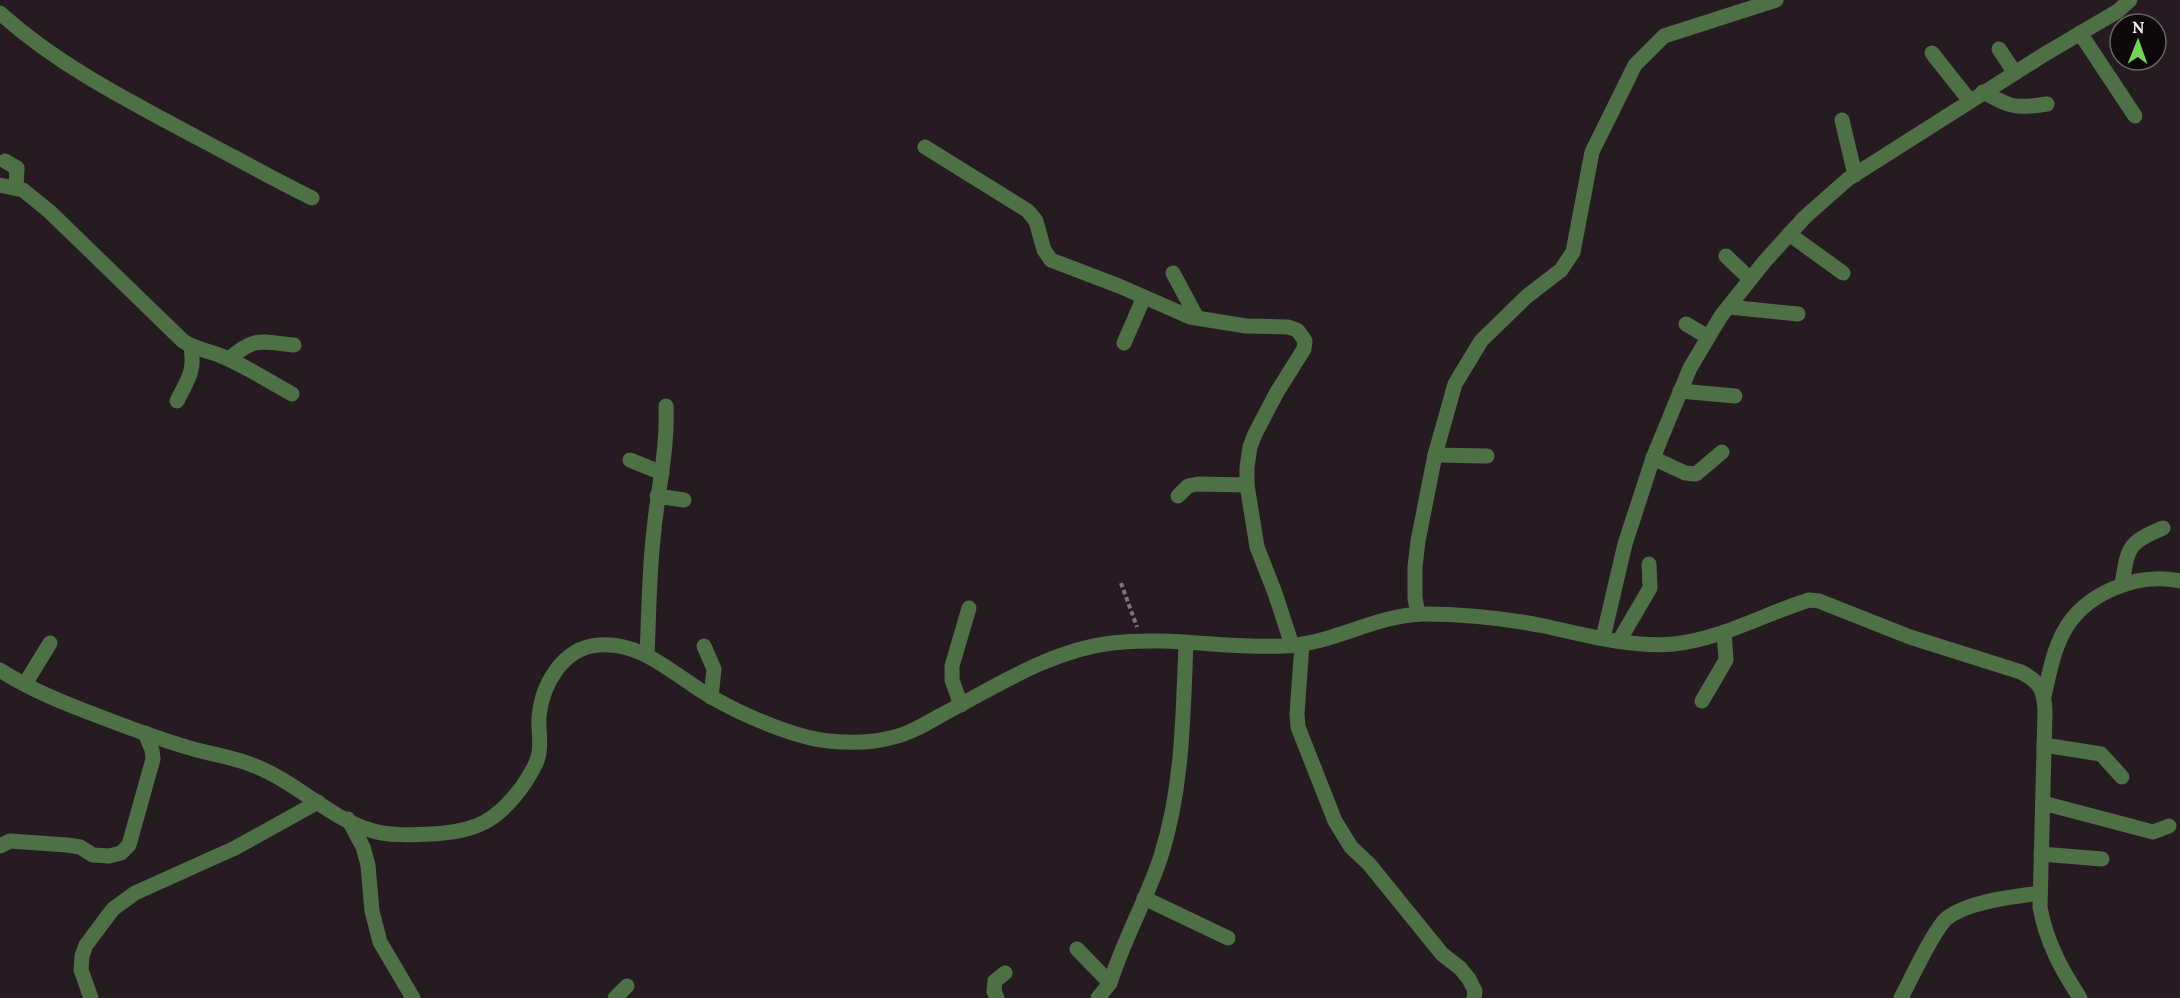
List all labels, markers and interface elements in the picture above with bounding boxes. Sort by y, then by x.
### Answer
north arrow [2108,12,2168,72]
text: N [2132,17,2145,37]

